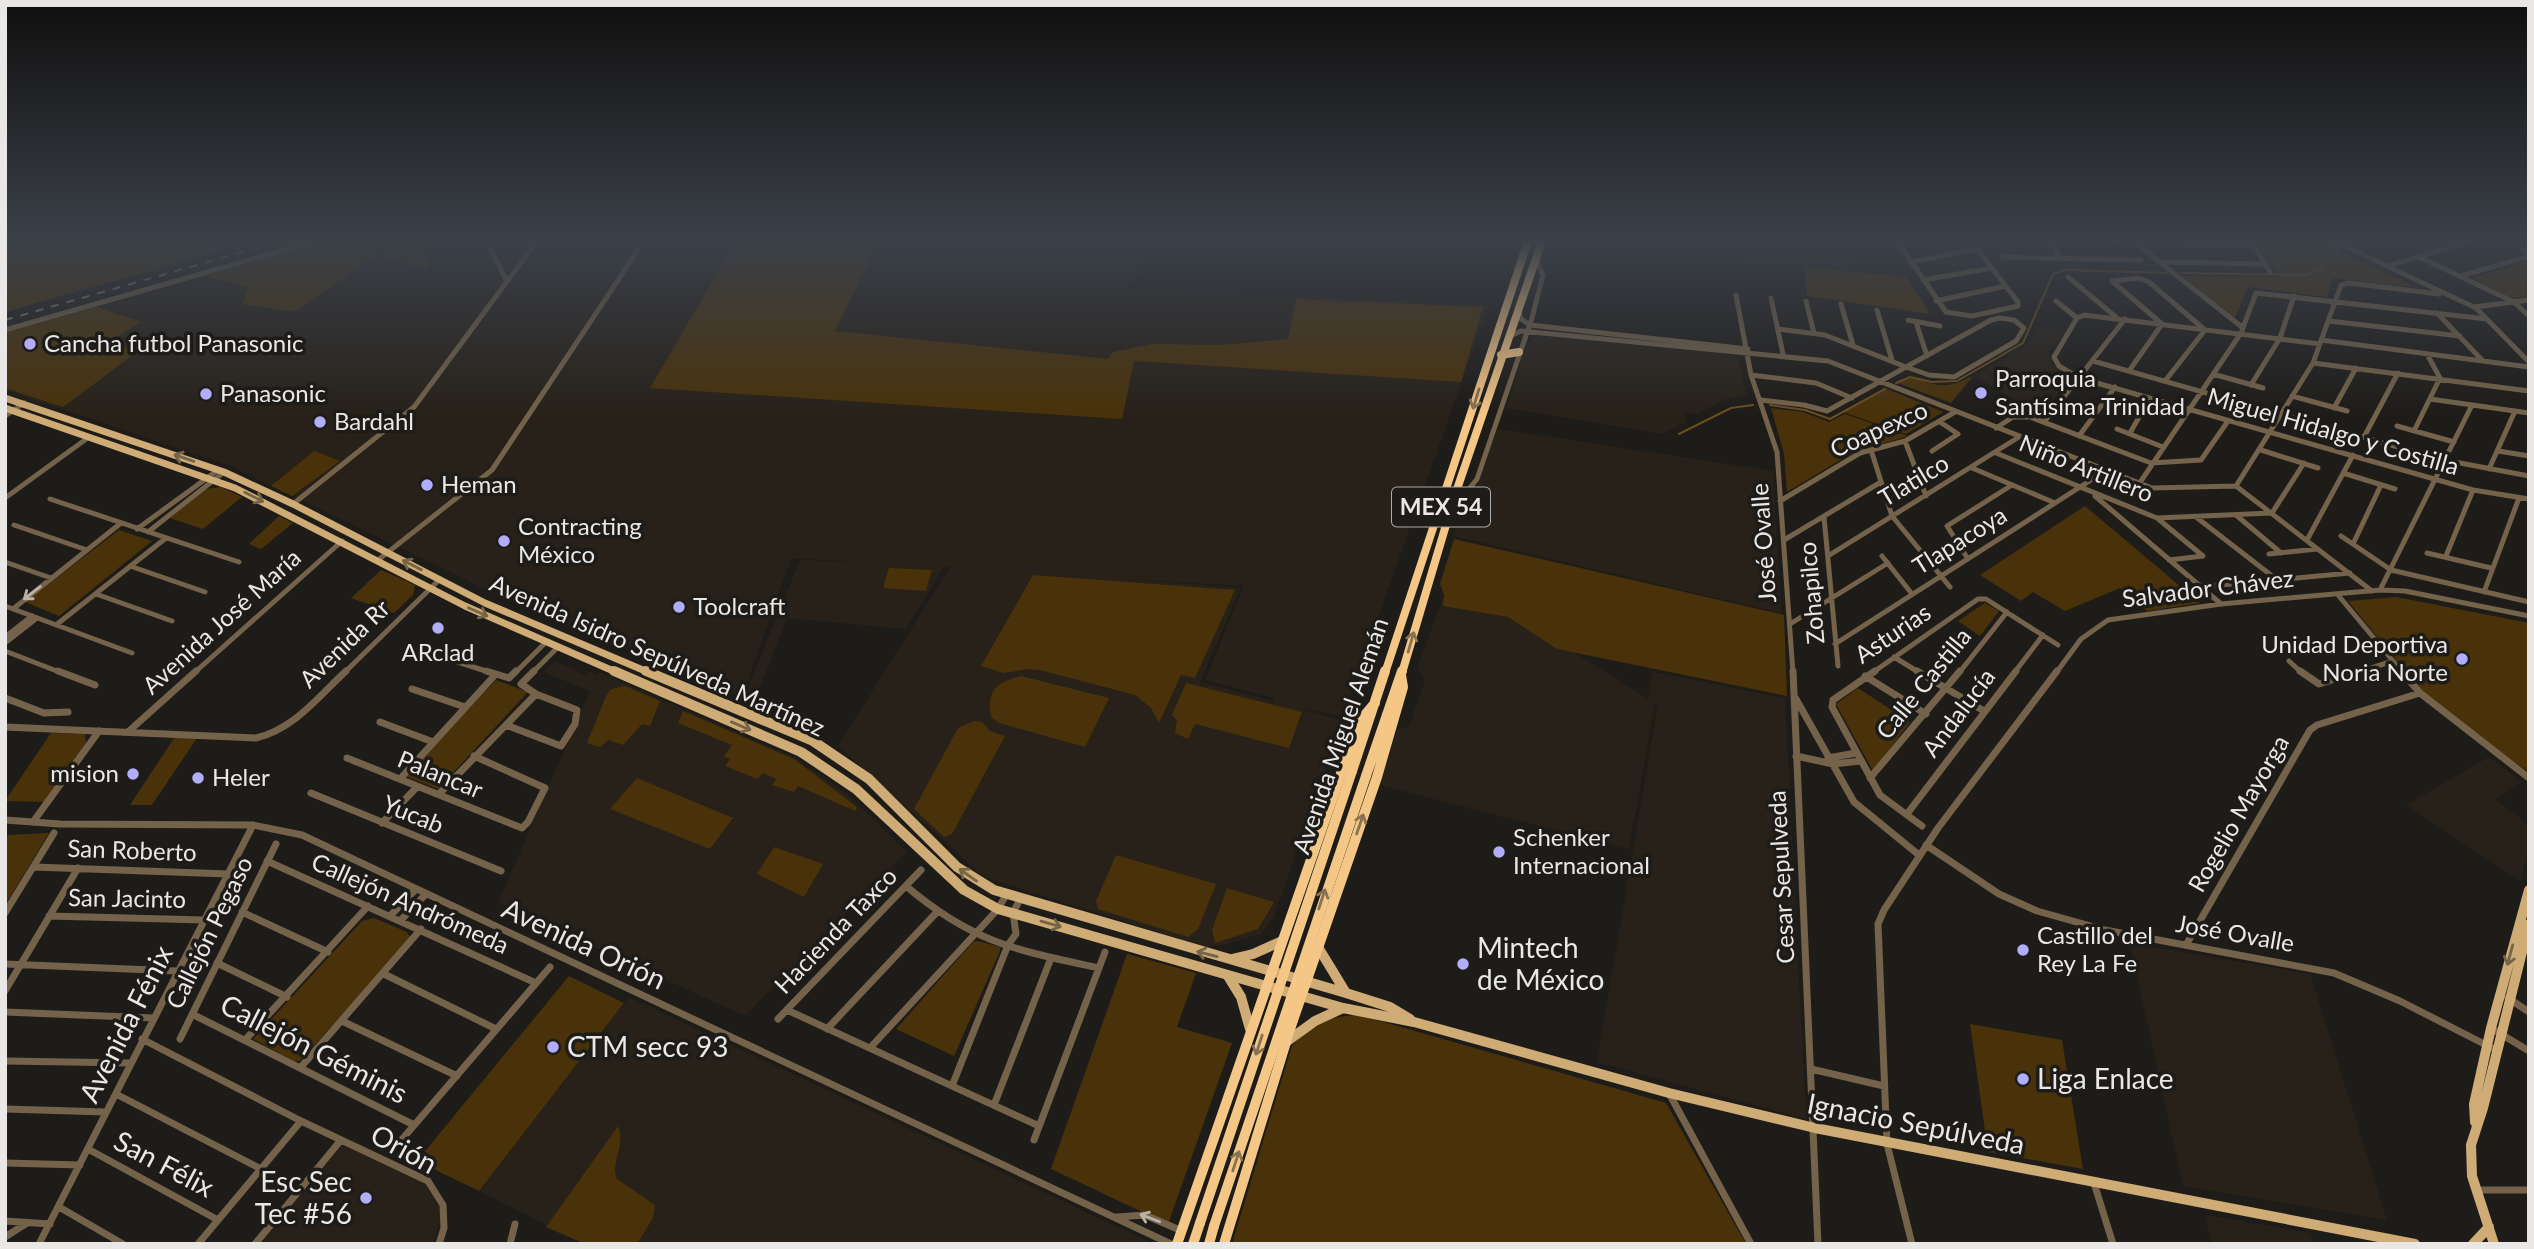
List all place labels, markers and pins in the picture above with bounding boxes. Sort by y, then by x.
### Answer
place label: Cancha futbol Panasonic [44,328,303,357]
marker: Cancha futbol Panasonic [22,336,38,352]
place label: Parroquia Santísima Trinidad [1995,363,2185,420]
place label: Panasonic [220,378,326,407]
marker: Parroquia Santísima Trinidad [1973,385,1989,401]
marker: Panasonic [198,386,214,402]
place label: Bardahl [334,406,414,435]
marker: Bardahl [312,414,328,430]
place label: Heman [441,469,517,498]
marker: Heman [419,477,435,493]
place label: Contracting México [518,511,642,568]
marker: Contracting México [496,533,512,549]
place label: Toolcraft [693,591,786,620]
marker: Toolcraft [671,599,687,615]
marker: ARclad [430,620,446,636]
place label: Unidad Deportiva Noria Norte [2261,629,2448,686]
place label: ARclad [402,637,475,666]
marker: Unidad Deportiva Noria Norte [2454,651,2470,667]
place label: mision [50,758,119,787]
place label: Heler [212,762,270,791]
marker: mision [125,766,141,782]
marker: Heler [190,770,206,786]
place label: Schenker Internacional [1513,822,1650,879]
marker: Schenker Internacional [1491,844,1507,860]
place label: Castillo del Rey La Fe [2037,920,2153,977]
place label: Mintech de México [1477,930,1604,996]
marker: Castillo del Rey La Fe [2015,942,2031,958]
marker: Mintech de México [1455,956,1471,972]
place label: CTM secc 93 [567,1029,728,1063]
marker: CTM secc 93 [545,1039,561,1055]
place label: Liga Enlace [2037,1061,2174,1095]
marker: Liga Enlace [2015,1071,2031,1087]
place label: Esc Sec Tec #56 [255,1164,352,1230]
marker: Esc Sec Tec #56 [358,1190,374,1206]

